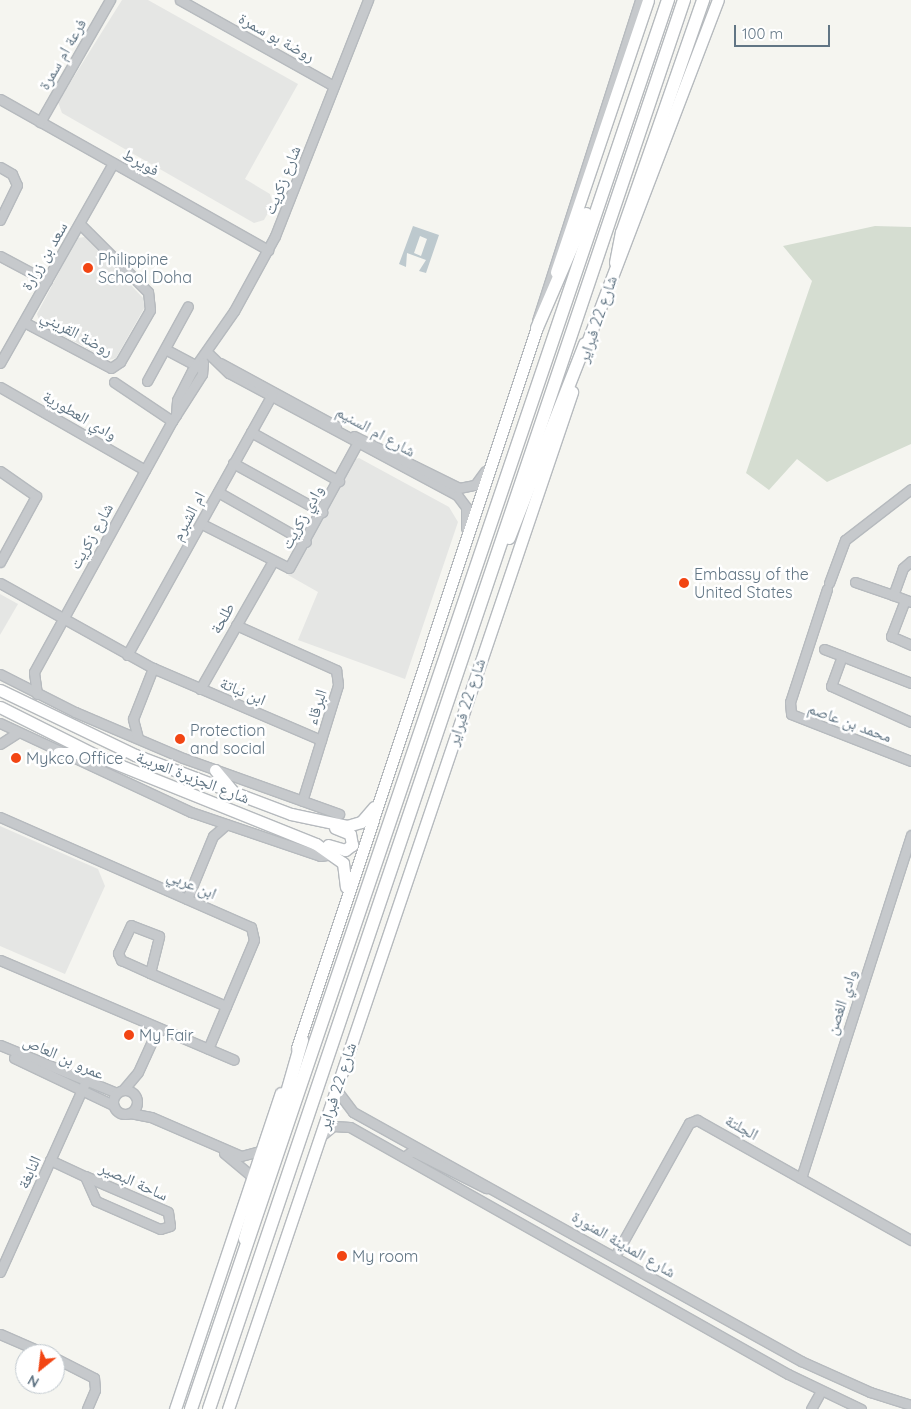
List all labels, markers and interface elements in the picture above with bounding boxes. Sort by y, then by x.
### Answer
street label: روضة بو سمرة [236,8,318,66]
street label: فرعة ام سمرة [34,15,90,93]
scale bar [736,15,832,47]
text: 100 m [742,24,783,43]
street label: شارع زكريت [259,143,305,217]
street label: فويرط [120,144,162,180]
street label: سعد بن زرارة [17,218,71,294]
place label: Philippine School Doha [98,249,192,287]
marker: Philippine School Doha [82,262,94,274]
street label: شارع 22 فبراير [573,273,621,365]
street label: روضة القريني [38,306,116,360]
street label: وادي العطورية [39,386,121,444]
street label: شارع ام السنيم [333,401,419,461]
street label: وادي زكريت [277,482,327,552]
street label: ام الشبرم [167,488,209,544]
street label: شارع زكريت [65,500,117,572]
place label: Embassy of the United States [694,564,809,602]
marker: Embassy of the United States [678,577,690,589]
street label: طلحة [206,599,238,637]
street label: شارع 22 فبراير [443,656,489,748]
street label: ابن نباتة [217,673,269,709]
street label: البرقاء [302,687,330,727]
street label: محمد بن عاصم [805,698,895,746]
place label: Protection and social [190,720,265,758]
marker: Protection and social [174,733,186,745]
street label: شارع الجزيرة العربية [134,747,252,807]
place label: Mykco Office [26,748,123,768]
marker: Mykco Office [10,752,22,764]
street label: ابن عربي [164,865,220,903]
street label: وادي الغصن [821,967,861,1037]
place label: My Fair [139,1025,194,1045]
marker: My Fair [123,1029,135,1041]
street label: عمرو بن العاص [21,1031,107,1083]
street label: شارع 22 فبراير [314,1040,360,1132]
street label: الجلتة [722,1110,762,1144]
street label: النابغة [13,1152,45,1192]
street label: ساحة البصير [97,1157,171,1205]
street label: شارع المدينة المنورة [569,1207,679,1281]
place label: My room [352,1246,418,1266]
marker: My room [336,1250,348,1262]
north arrow [15,1344,65,1394]
text: N [24,1371,42,1392]

